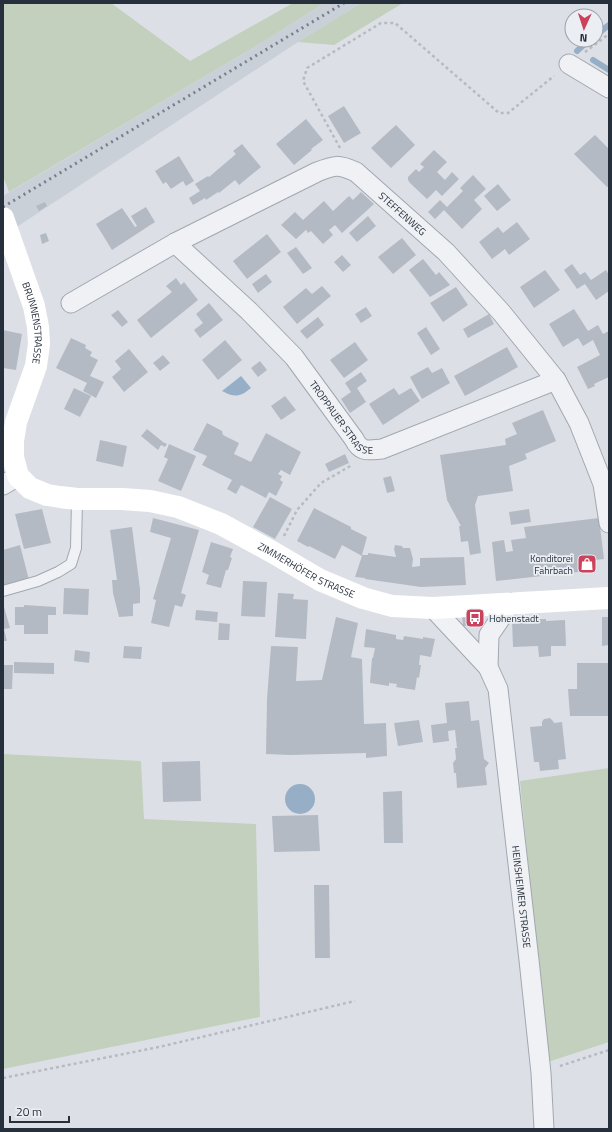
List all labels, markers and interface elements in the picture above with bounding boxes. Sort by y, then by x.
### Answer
north arrow [564,8,604,48]
text: N [579,30,588,46]
street label: STEFFENWEG [375,188,430,239]
street label: BRUNNENSTRASSE [19,280,47,365]
street label: TROPPAUER STRASSE [306,377,374,458]
street label: ZIMMERHÖFER STRASSE [255,538,358,602]
place label: Konditorei Fahrbach [530,551,573,578]
shop icon: Konditorei Fahrbach [576,553,598,575]
bus stop icon: Hohenstadt [464,607,486,629]
place label: Hohenstadt [489,611,539,626]
street label: HEINSHEIMER STRASSE [508,845,535,949]
scale bar [10,1098,69,1124]
text: 20 m [16,1102,42,1121]

